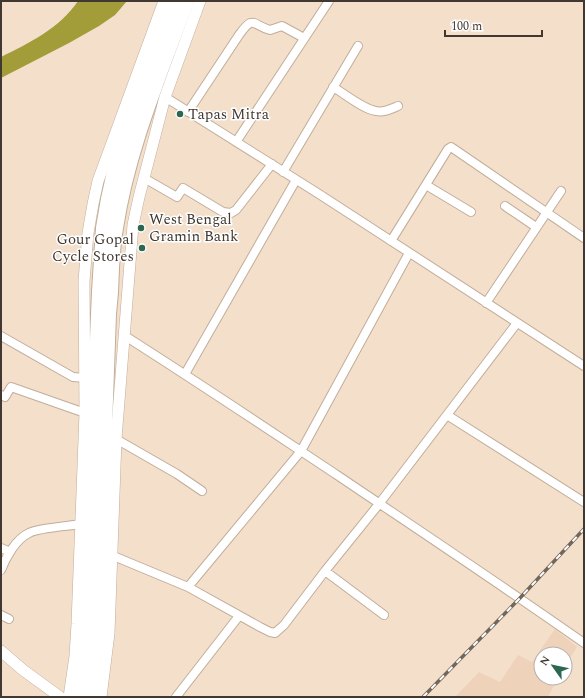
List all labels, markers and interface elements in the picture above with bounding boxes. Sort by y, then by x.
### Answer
scale bar [445,12,542,38]
text: 100 m [451,17,482,36]
place label: Tapas Mitra [188,103,270,126]
marker: Tapas Mitra [175,109,185,119]
place label: West Bengal Gramin Bank [149,208,238,248]
marker: West Bengal Gramin Bank [136,223,146,233]
place label: Gour Gopal Cycle Stores [52,228,134,268]
marker: Gour Gopal Cycle Stores [137,243,147,253]
north arrow [533,646,573,686]
text: N [535,652,555,669]

